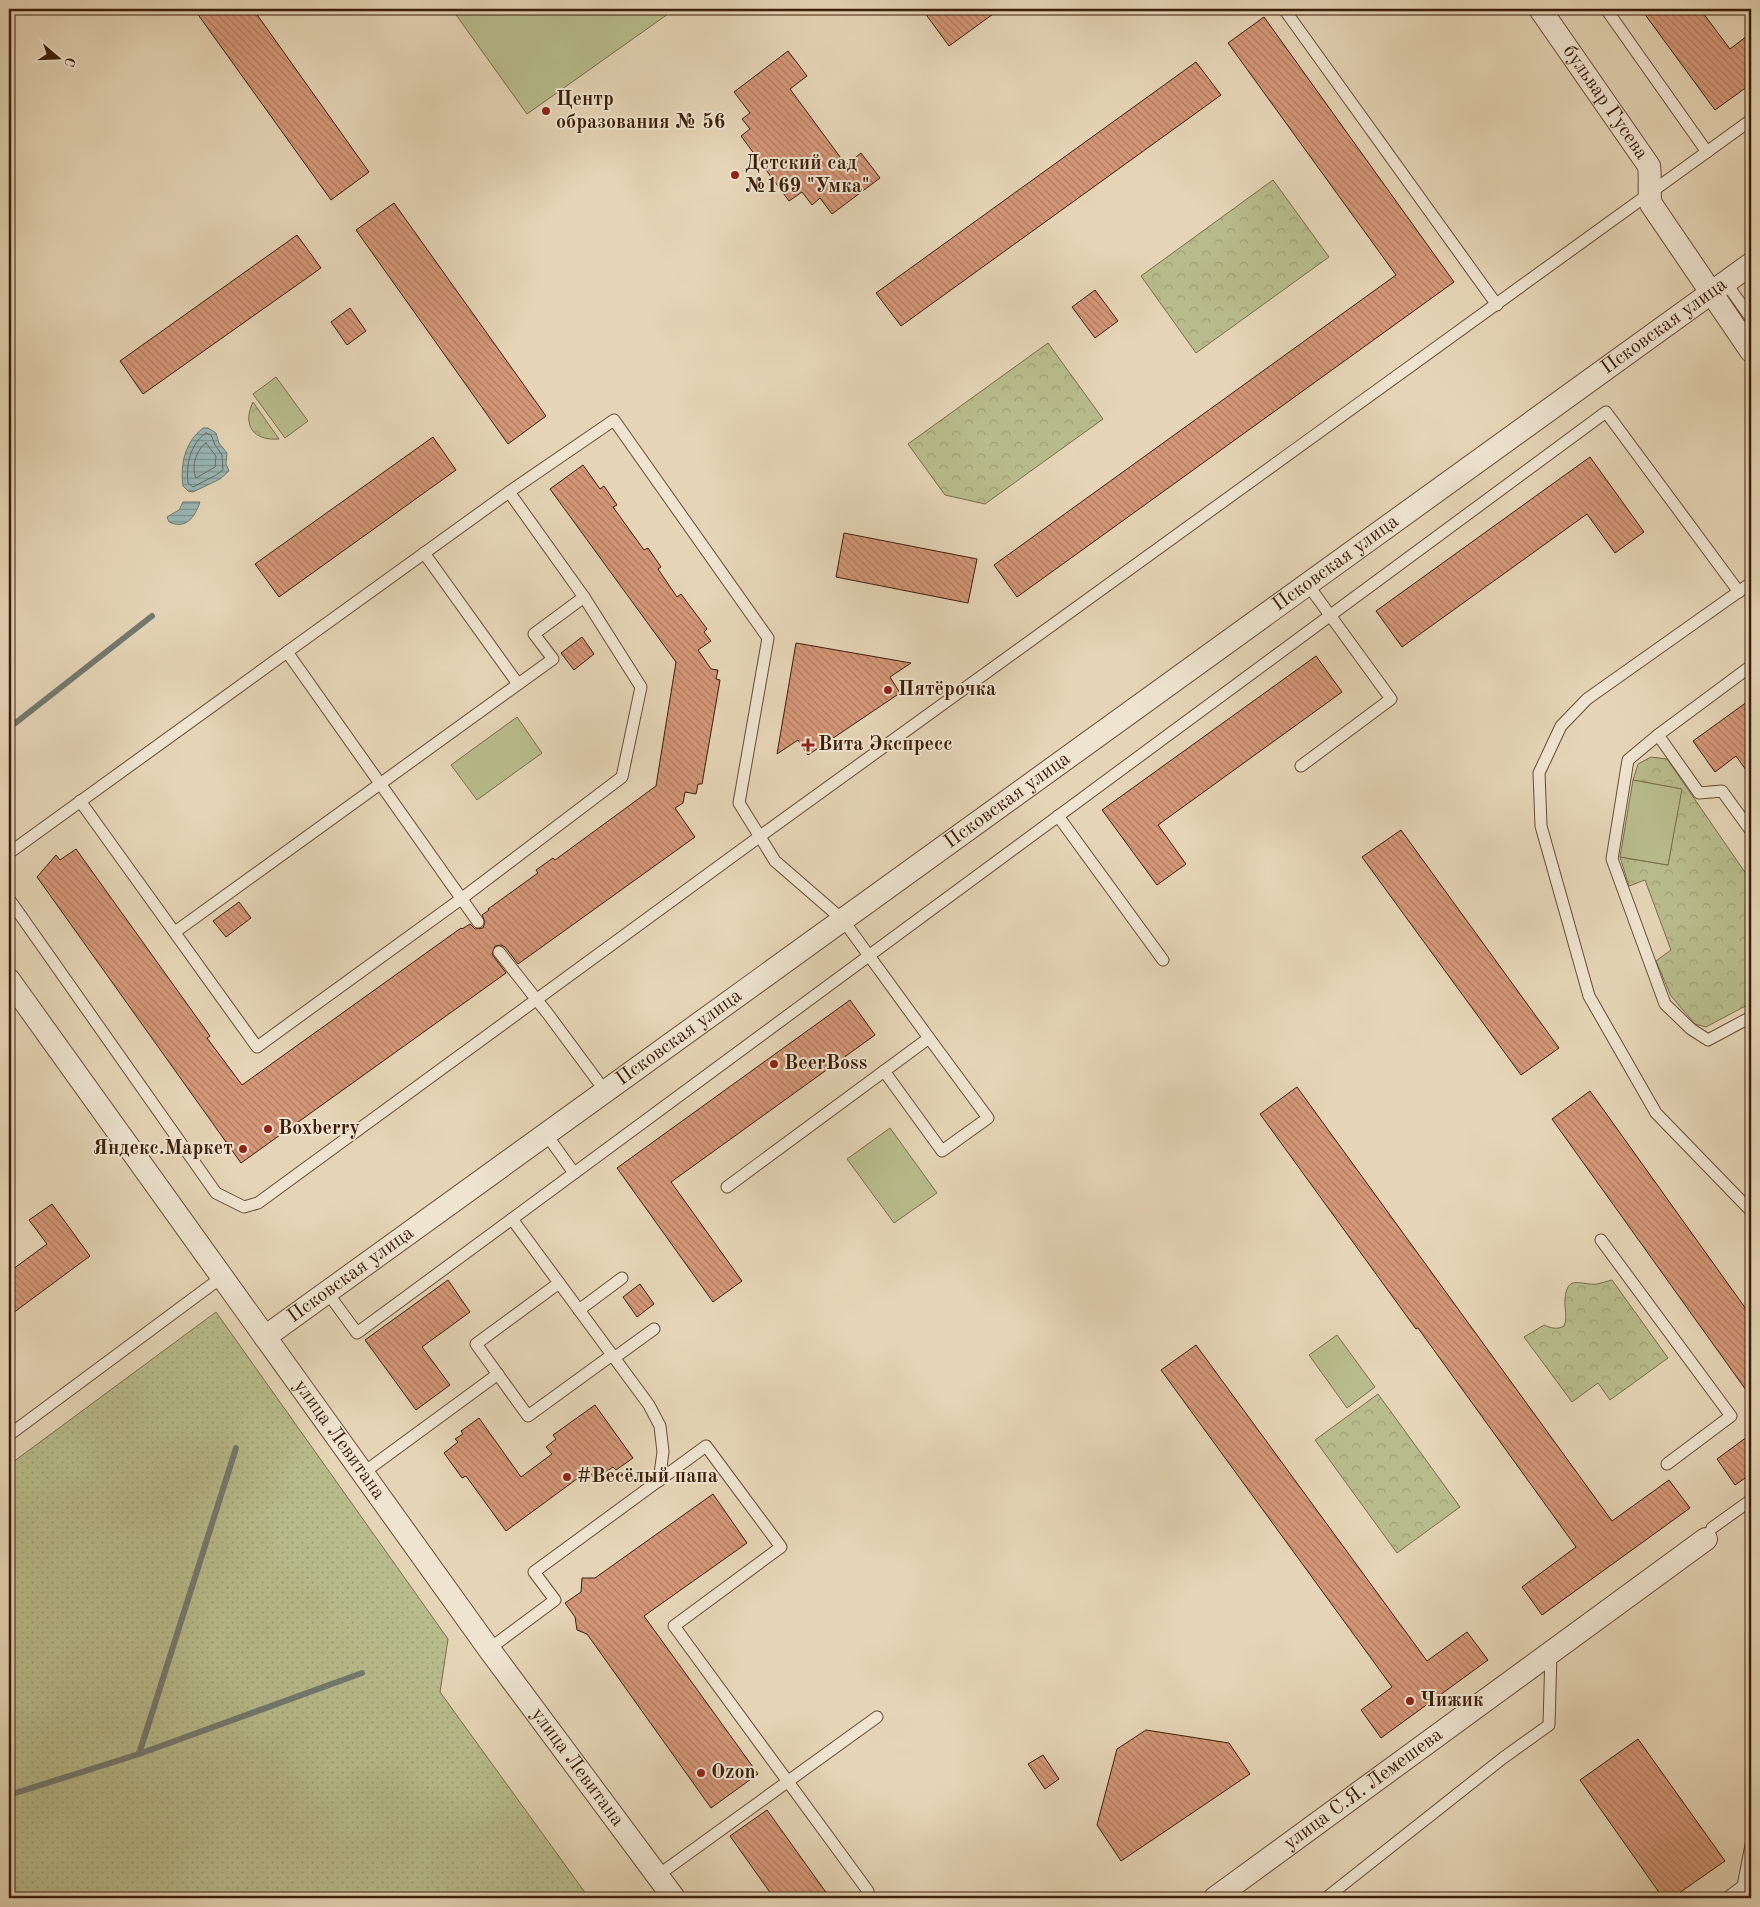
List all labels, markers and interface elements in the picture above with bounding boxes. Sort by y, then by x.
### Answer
north arrow [32,32,82,82]
street label: бульвар Гусева [1558,42,1652,164]
text: С [61,55,77,69]
place label: Центр образования № 56 [556,90,725,133]
marker: Центр образования № 56 [540,105,552,117]
place label: Детский сад №169 "Умка" [745,154,870,197]
marker: Детский сад №169 "Умка" [729,169,741,181]
street label: Псковская улица [1598,275,1731,379]
street label: Псковская улица [1269,512,1403,616]
place label: Пятёрочка [898,680,996,700]
marker: Пятёрочка [882,684,894,696]
place label: Вита Экспресс [818,735,953,755]
marker: Вита Экспресс [802,739,814,751]
street label: Псковская улица [941,749,1074,853]
street label: Псковская улица [613,986,746,1090]
place label: BeerBoss [784,1054,867,1074]
marker: BeerBoss [768,1058,780,1070]
place label: Boxberry [278,1119,360,1139]
marker: Boxberry [262,1123,274,1135]
place label: Яндекс.Маркет [93,1139,233,1159]
marker: Яндекс.Маркет [237,1143,249,1155]
street label: Псковская улица [284,1223,418,1327]
street label: улица Левитана [289,1376,389,1504]
place label: #Весёлый папа [577,1467,718,1487]
marker: #Весёлый папа [561,1471,573,1483]
place label: Чижик [1420,1691,1484,1711]
marker: Чижик [1404,1695,1416,1707]
street label: улица Левитана [527,1704,628,1831]
street label: улица С.Я. Лемешева [1280,1725,1447,1854]
place label: Ozon [711,1763,756,1783]
marker: Ozon [695,1767,707,1779]

